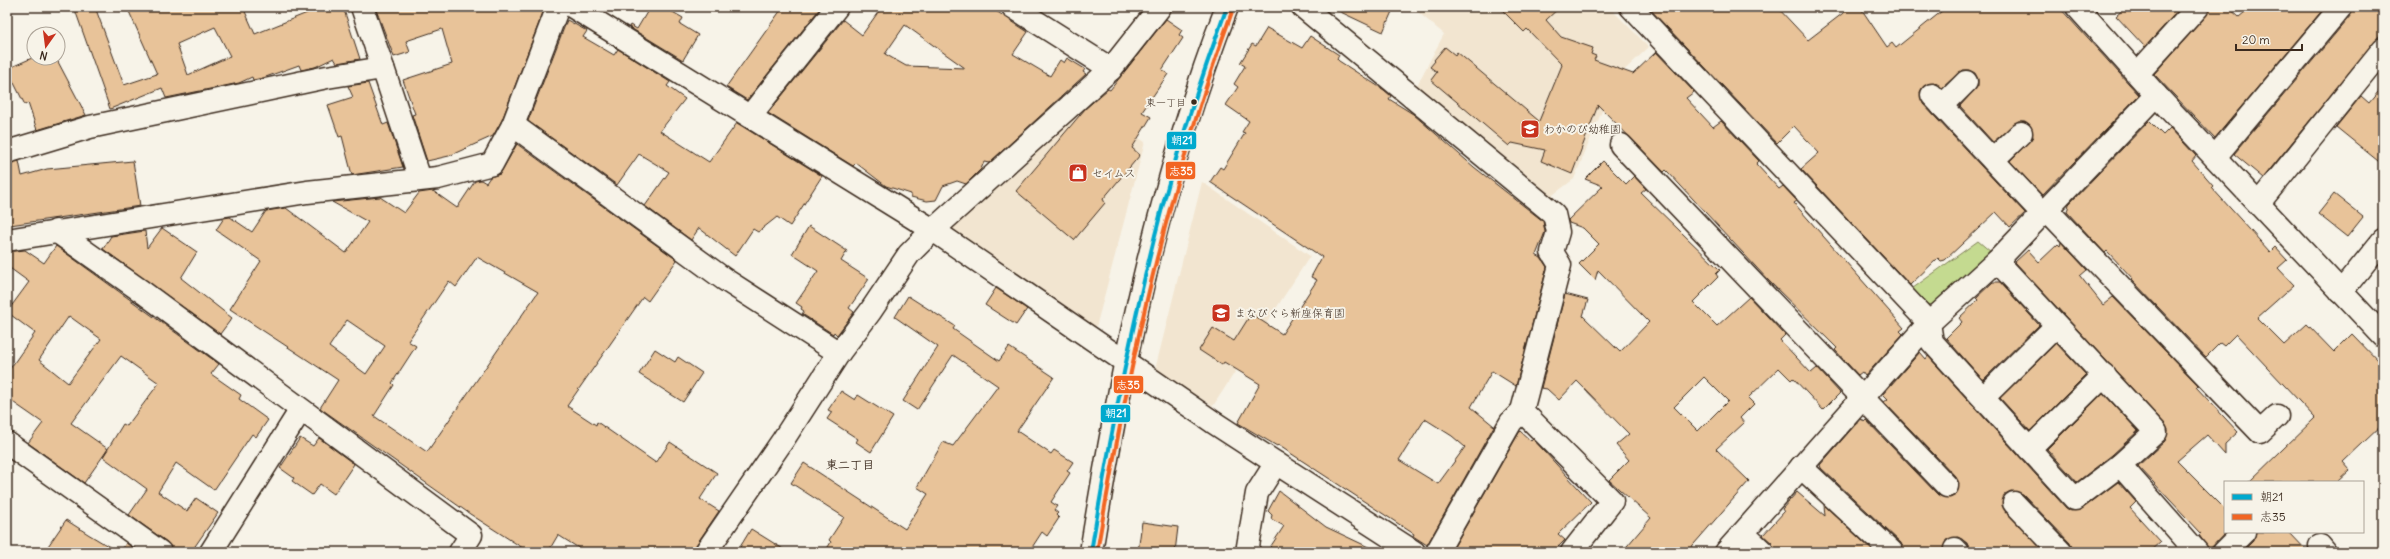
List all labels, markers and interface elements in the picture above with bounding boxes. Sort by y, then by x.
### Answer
north arrow [26,26,66,66]
scale bar [2236,26,2302,52]
text: 20 m [2242,32,2270,47]
text: N [38,48,49,63]
place label: 東一丁目 [1146,96,1186,109]
marker: 東一丁目 [1189,97,1199,107]
school or university icon: わかのび幼稚園 [1519,118,1541,140]
place label: わかのび幼稚園 [1544,122,1621,136]
line badge: 朝21 [1166,131,1197,150]
text: 朝21 [1171,133,1193,147]
line badge: 志35 [1165,161,1196,180]
shop icon: セイムス [1067,162,1089,184]
text: 志35 [1169,164,1193,178]
place label: セイムス [1092,166,1136,180]
school or university icon: まなびぐら新座保育園 [1210,302,1232,324]
place label: まなびぐら新座保育園 [1235,306,1345,320]
line badge: 志35 [1113,375,1144,394]
text: 志35 [1116,378,1140,392]
line badge: 朝21 [1100,404,1131,423]
text: 朝21 [1105,406,1127,420]
district label: 東二丁目 [826,457,874,472]
legend [2224,481,2364,533]
text: 朝21 [2260,489,2283,504]
text: 志35 [2260,509,2286,524]

